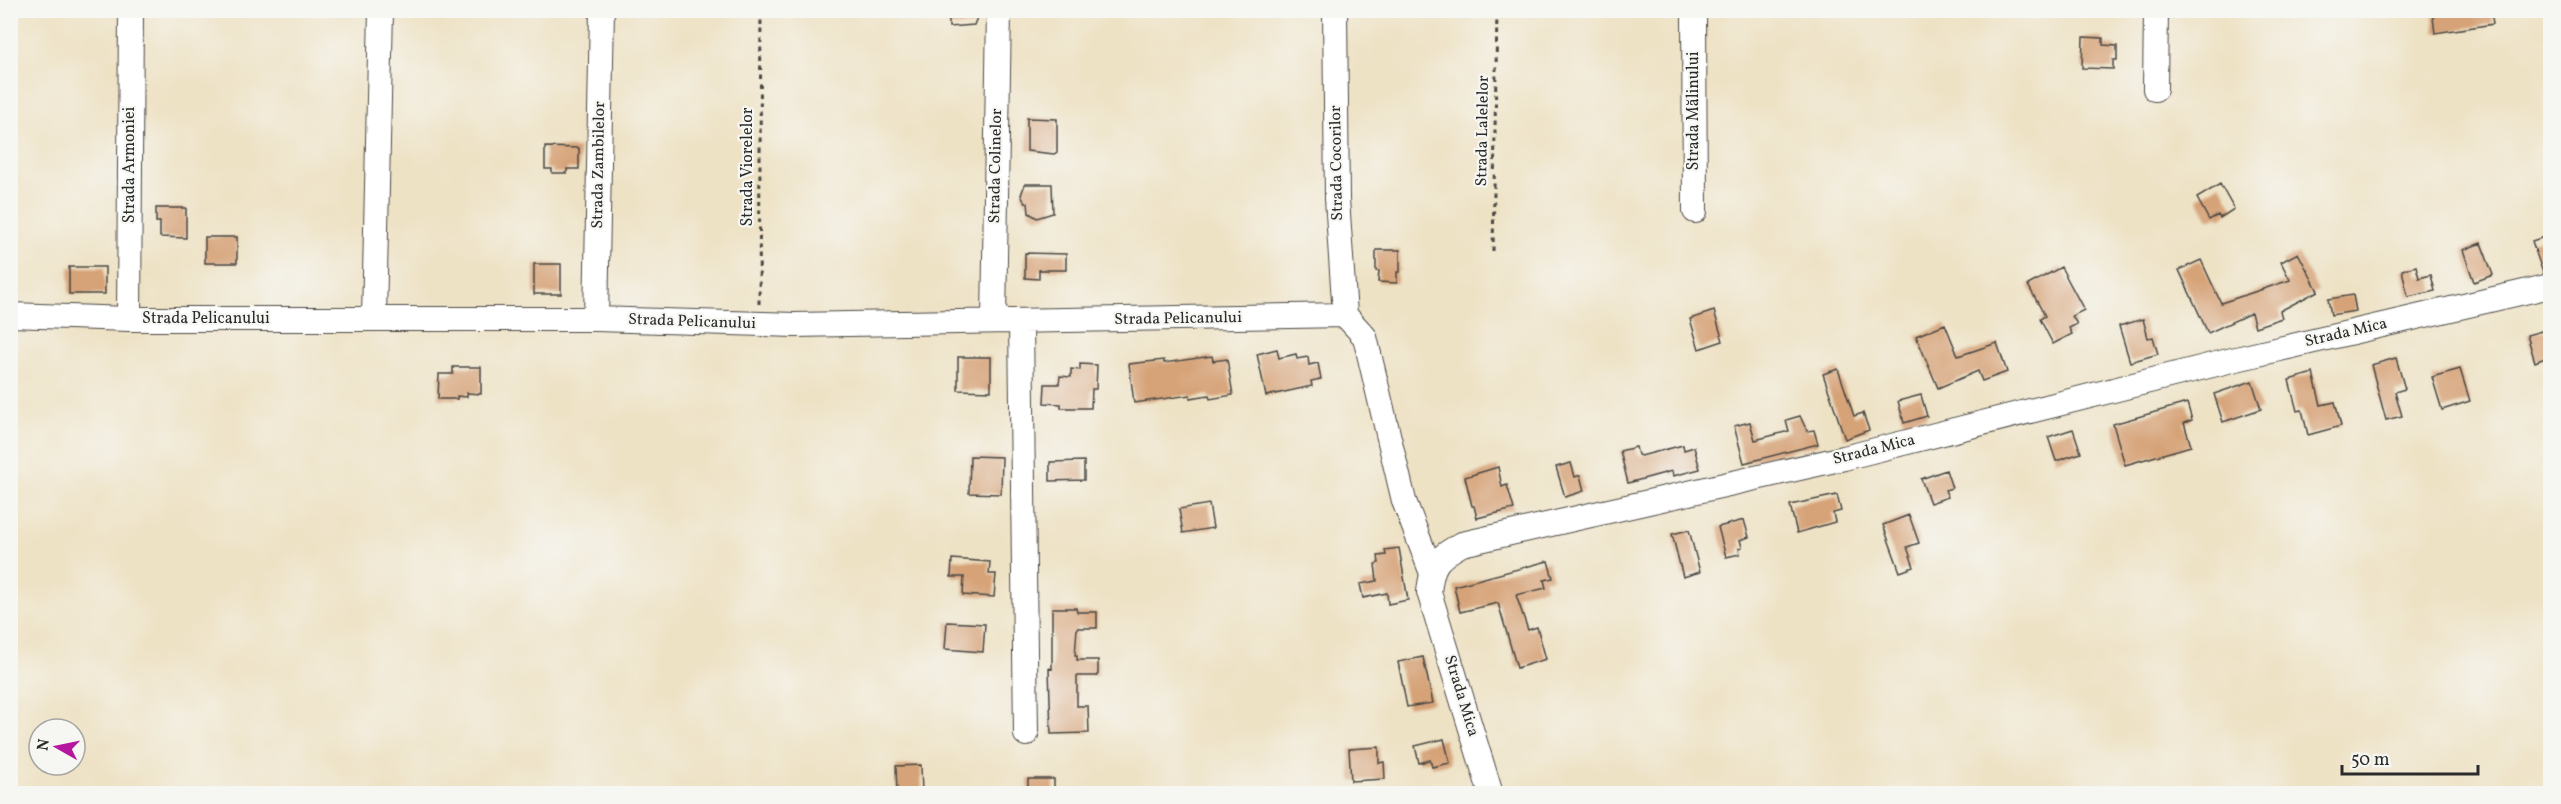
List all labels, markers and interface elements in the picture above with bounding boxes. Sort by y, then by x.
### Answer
street label: Strada Mălinului [1683,51,1705,170]
street label: Strada Lalelelor [1471,75,1495,187]
street label: Strada Zambilelor [587,101,611,229]
street label: Strada Cocorilor [1325,105,1349,221]
street label: Strada Armoniei [119,106,141,223]
street label: Strada Viorelelor [737,107,759,227]
street label: Strada Colinelor [984,108,1008,224]
street label: Strada Pelicanului [1114,307,1242,331]
street label: Strada Pelicanului [142,308,270,330]
street label: Strada Pelicanului [628,309,756,335]
street label: Strada Mica [2303,313,2389,353]
street label: Strada Mica [1831,429,1918,471]
street label: Strada Mica [1438,653,1484,739]
north arrow [27,717,87,777]
text: N [32,737,56,752]
scale bar [2342,738,2478,776]
text: 50 m [2351,748,2390,773]

